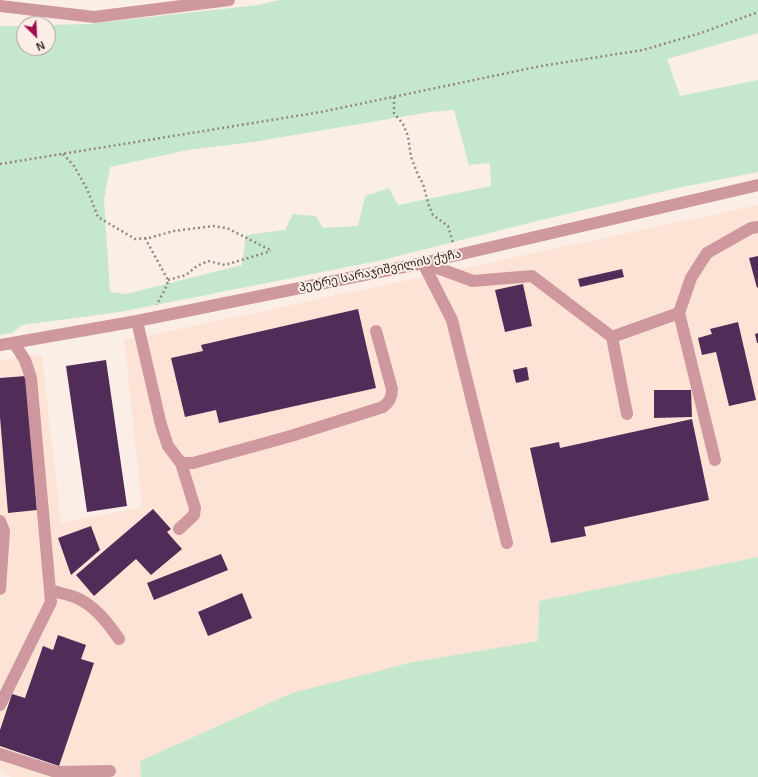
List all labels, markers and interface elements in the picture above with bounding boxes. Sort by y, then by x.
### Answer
north arrow [16,16,56,56]
text: N [34,39,47,53]
street label: პეტრე სარაჯიშვილის ქუჩა [298,247,462,295]

